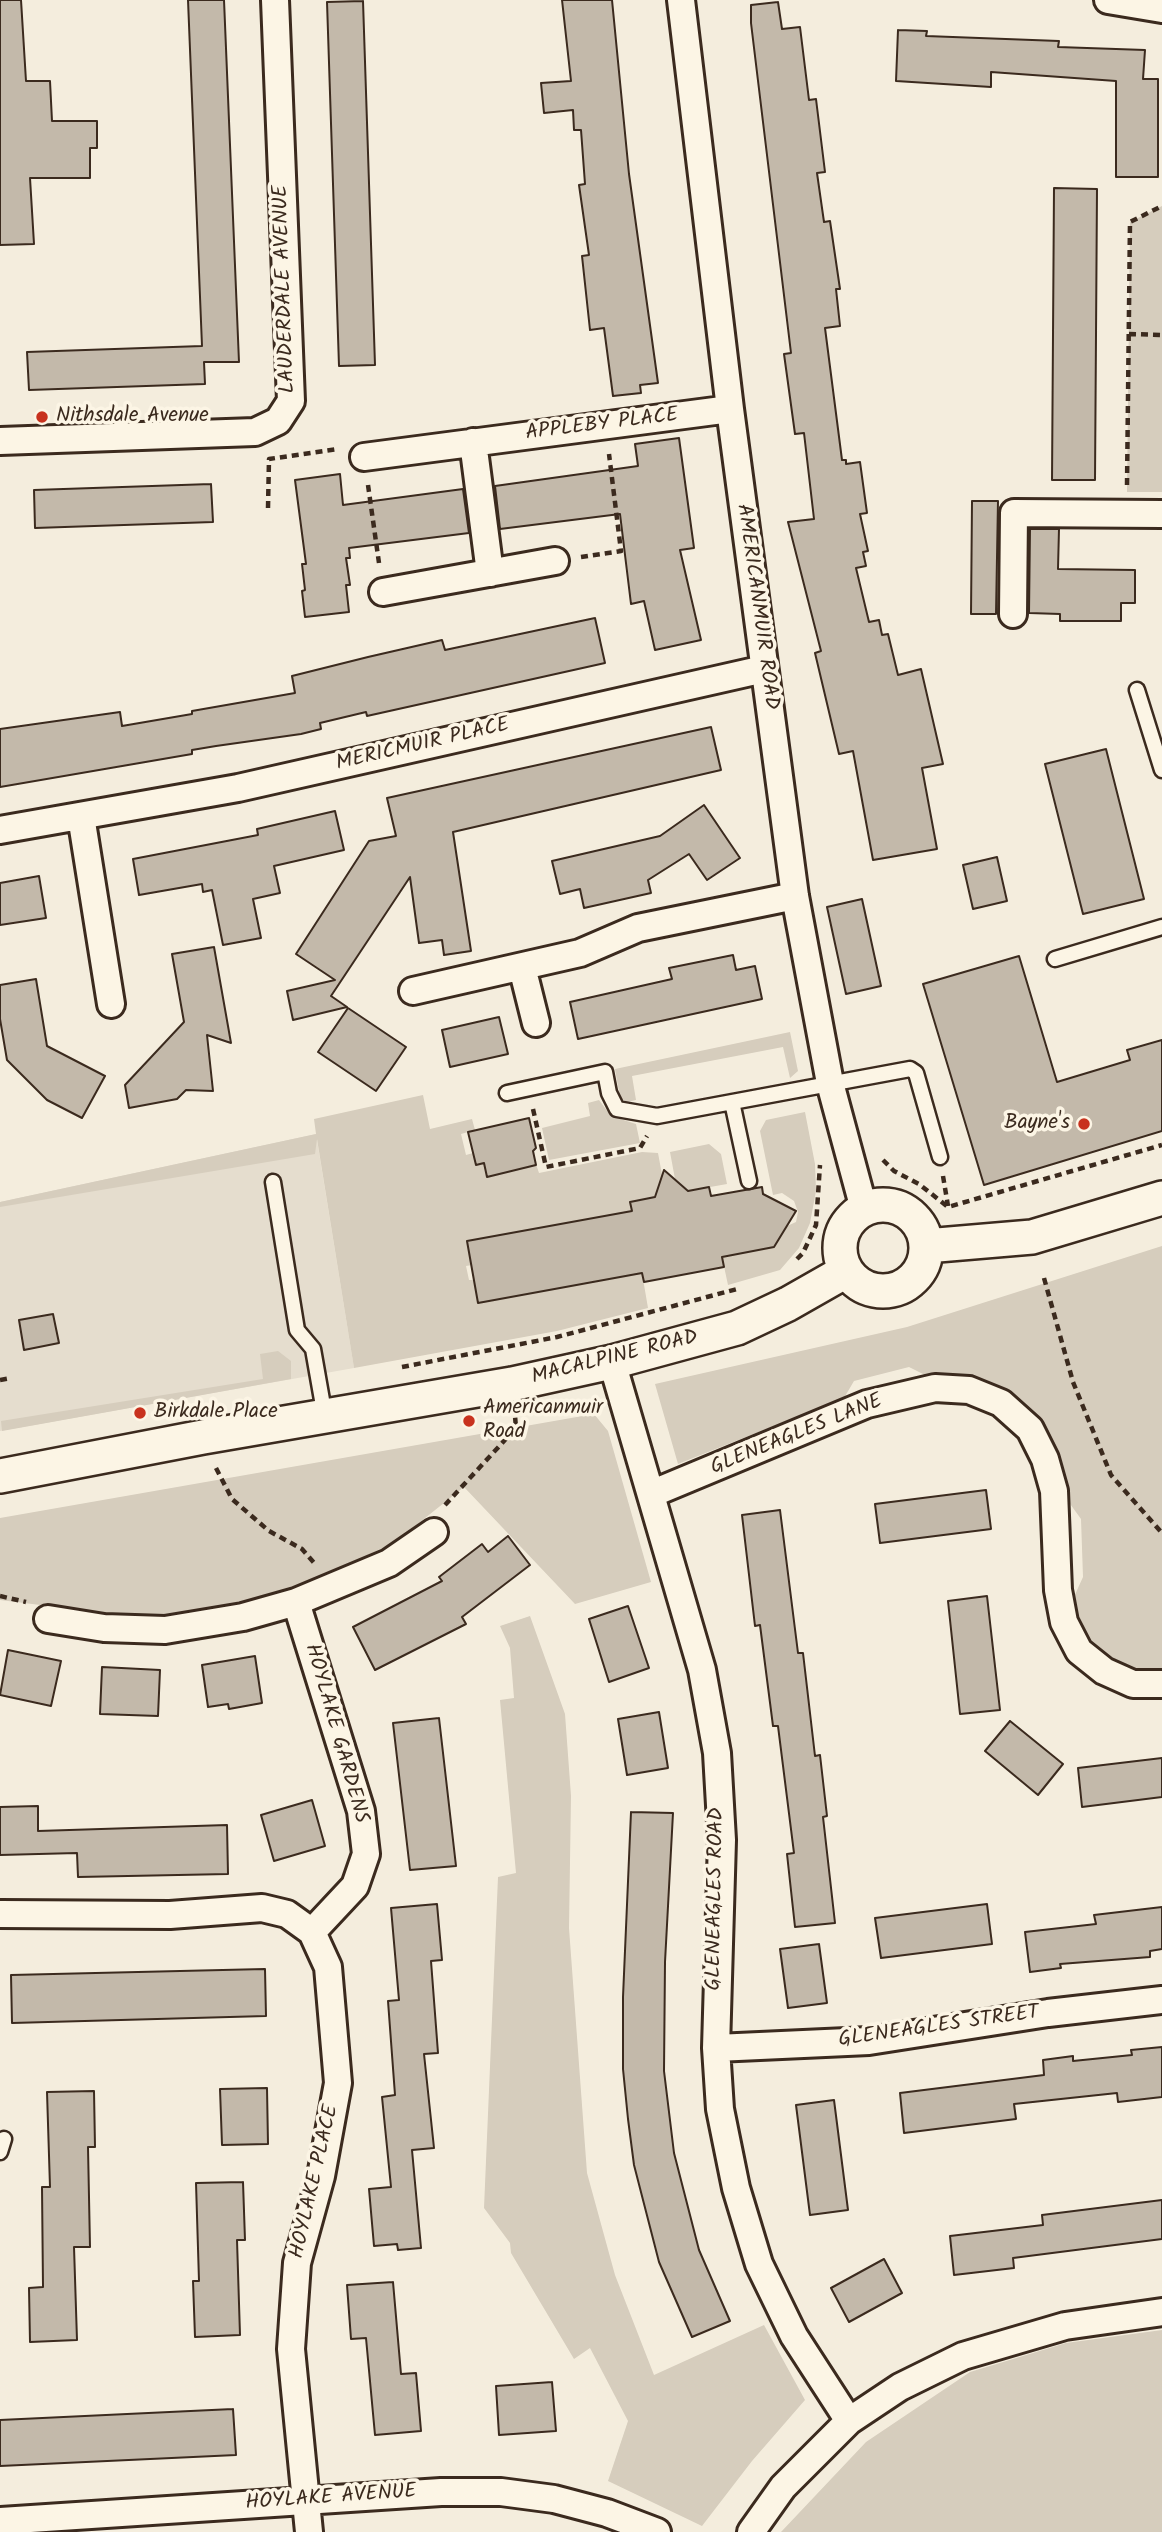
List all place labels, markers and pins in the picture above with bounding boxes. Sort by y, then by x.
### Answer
place label: Nithsdale Avenue [56,404,209,430]
marker: Nithsdale Avenue [34,409,50,425]
place label: Bayne's [1004,1111,1070,1137]
marker: Bayne's [1076,1116,1092,1132]
place label: Americanmuir Road [483,1396,603,1446]
place label: Birkdale Place [154,1400,278,1426]
marker: Birkdale Place [132,1405,148,1421]
marker: Americanmuir Road [461,1413,477,1429]

